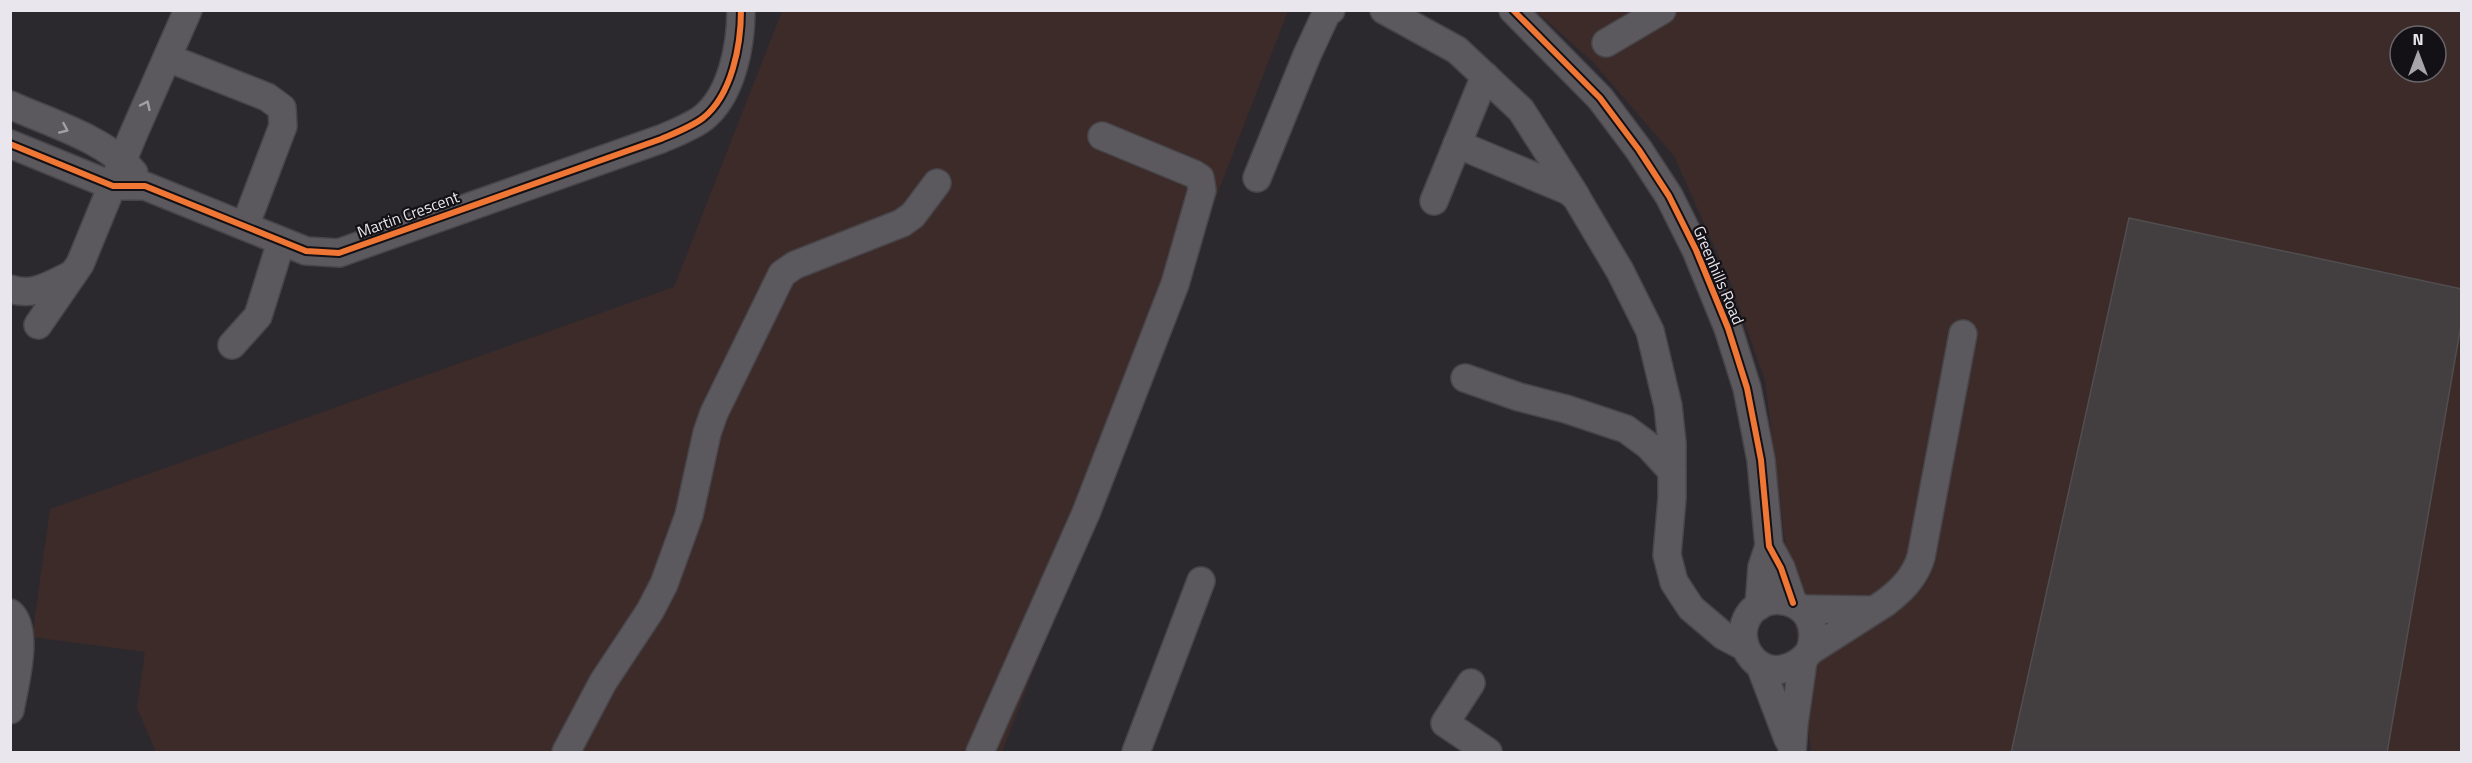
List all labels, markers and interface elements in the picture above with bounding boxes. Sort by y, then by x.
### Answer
north arrow [2388,24,2448,84]
text: N [2412,27,2424,51]
one-way arrow [139,101,151,112]
one-way arrow [57,122,68,134]
street label: Martin Crescent [354,184,463,244]
street label: Greenhills Road [1687,222,1751,328]

